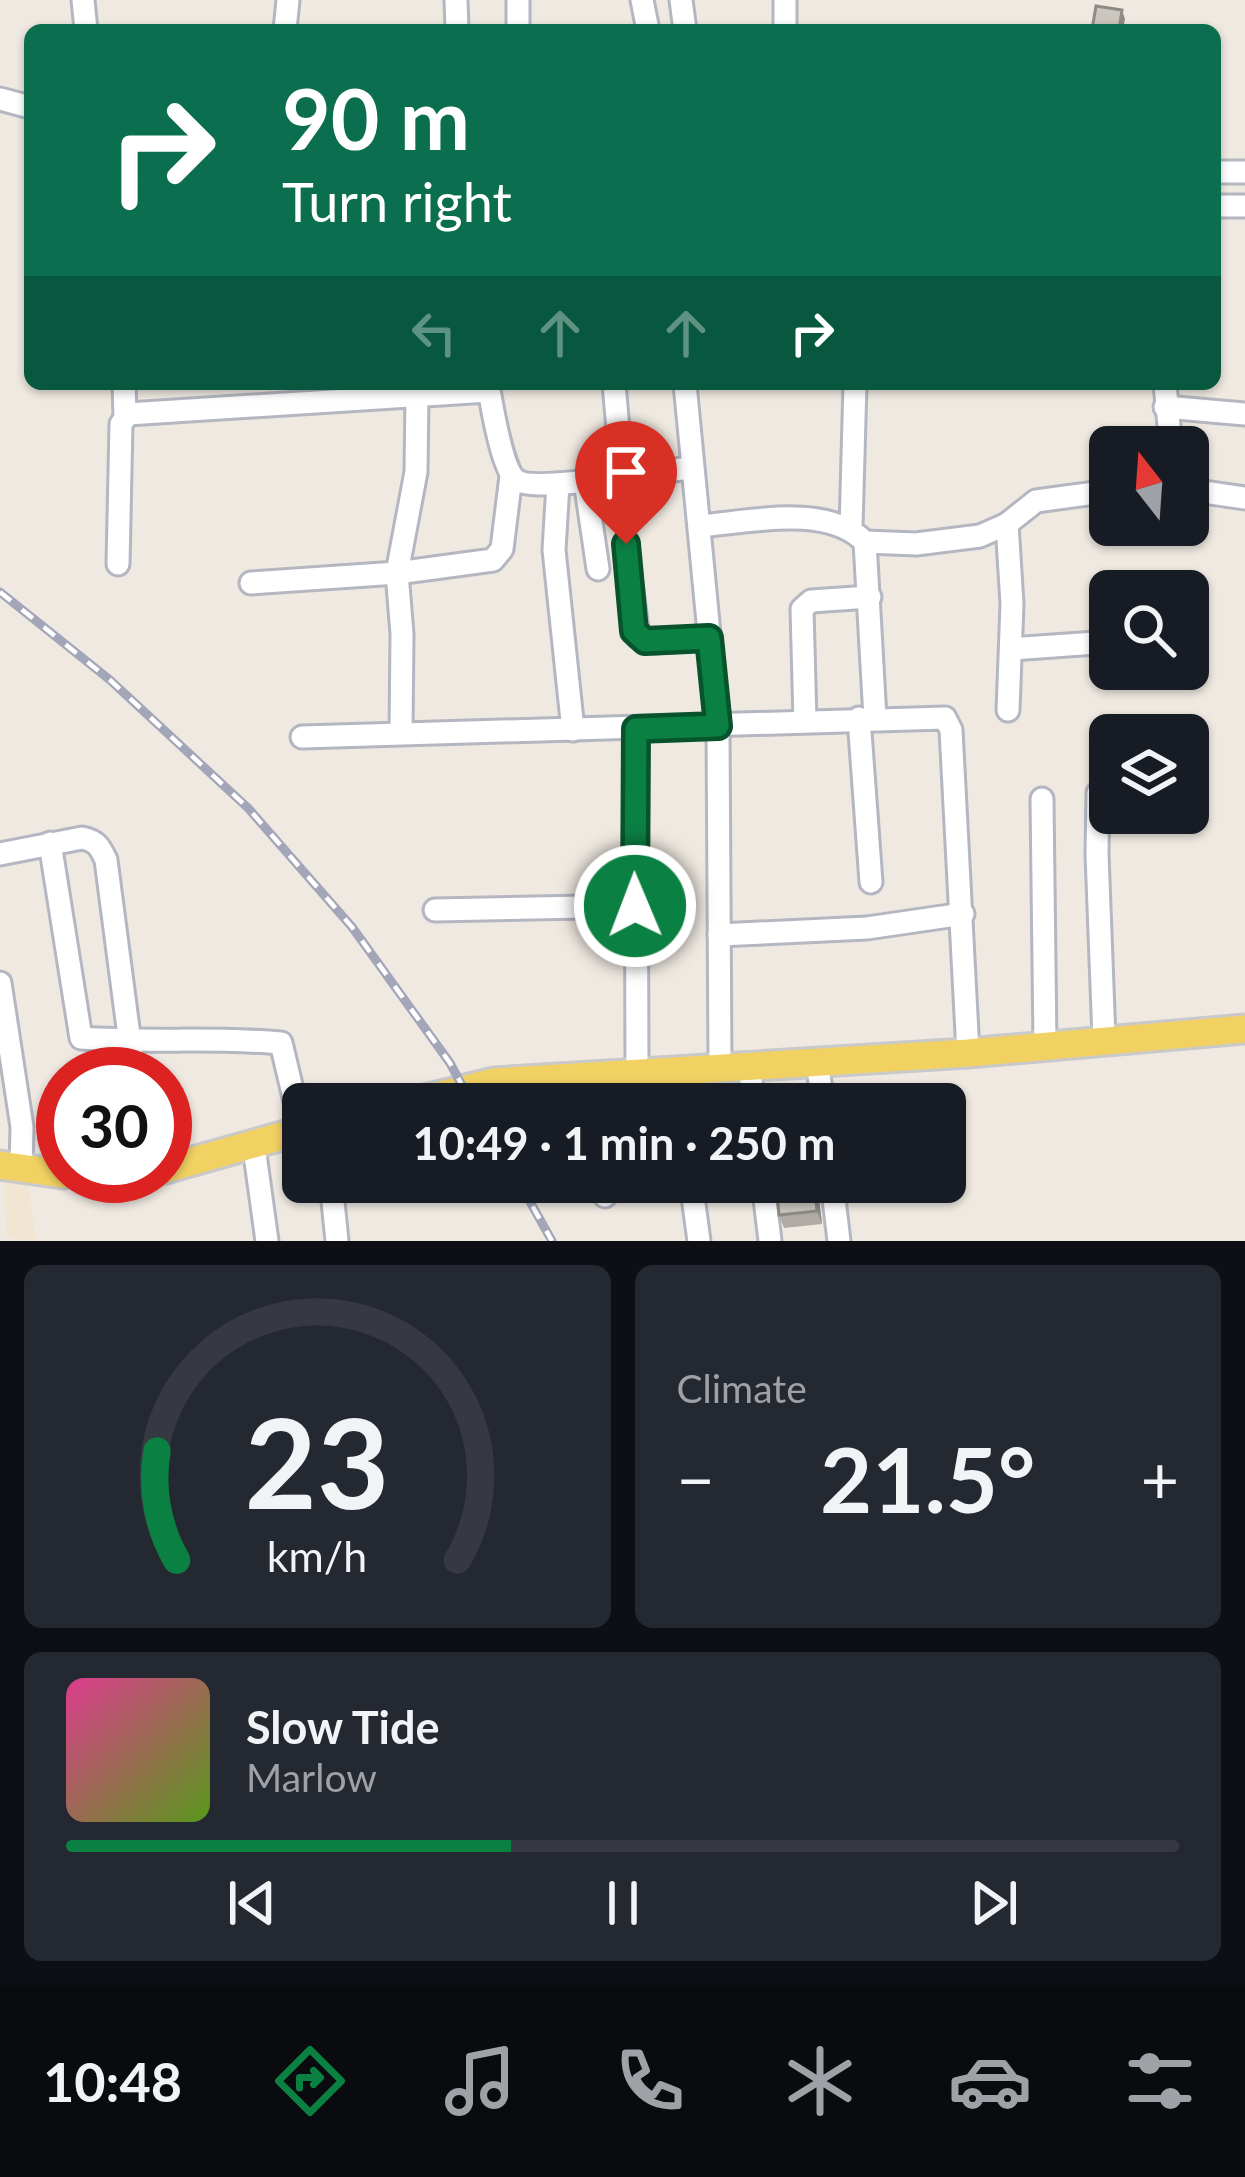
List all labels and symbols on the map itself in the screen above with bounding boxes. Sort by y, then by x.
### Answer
pin [575,421,677,544]
north arrow [1089,426,1209,546]
position arrow [572,843,698,969]
speed limit sign: 30 [36,1047,192,1203]

